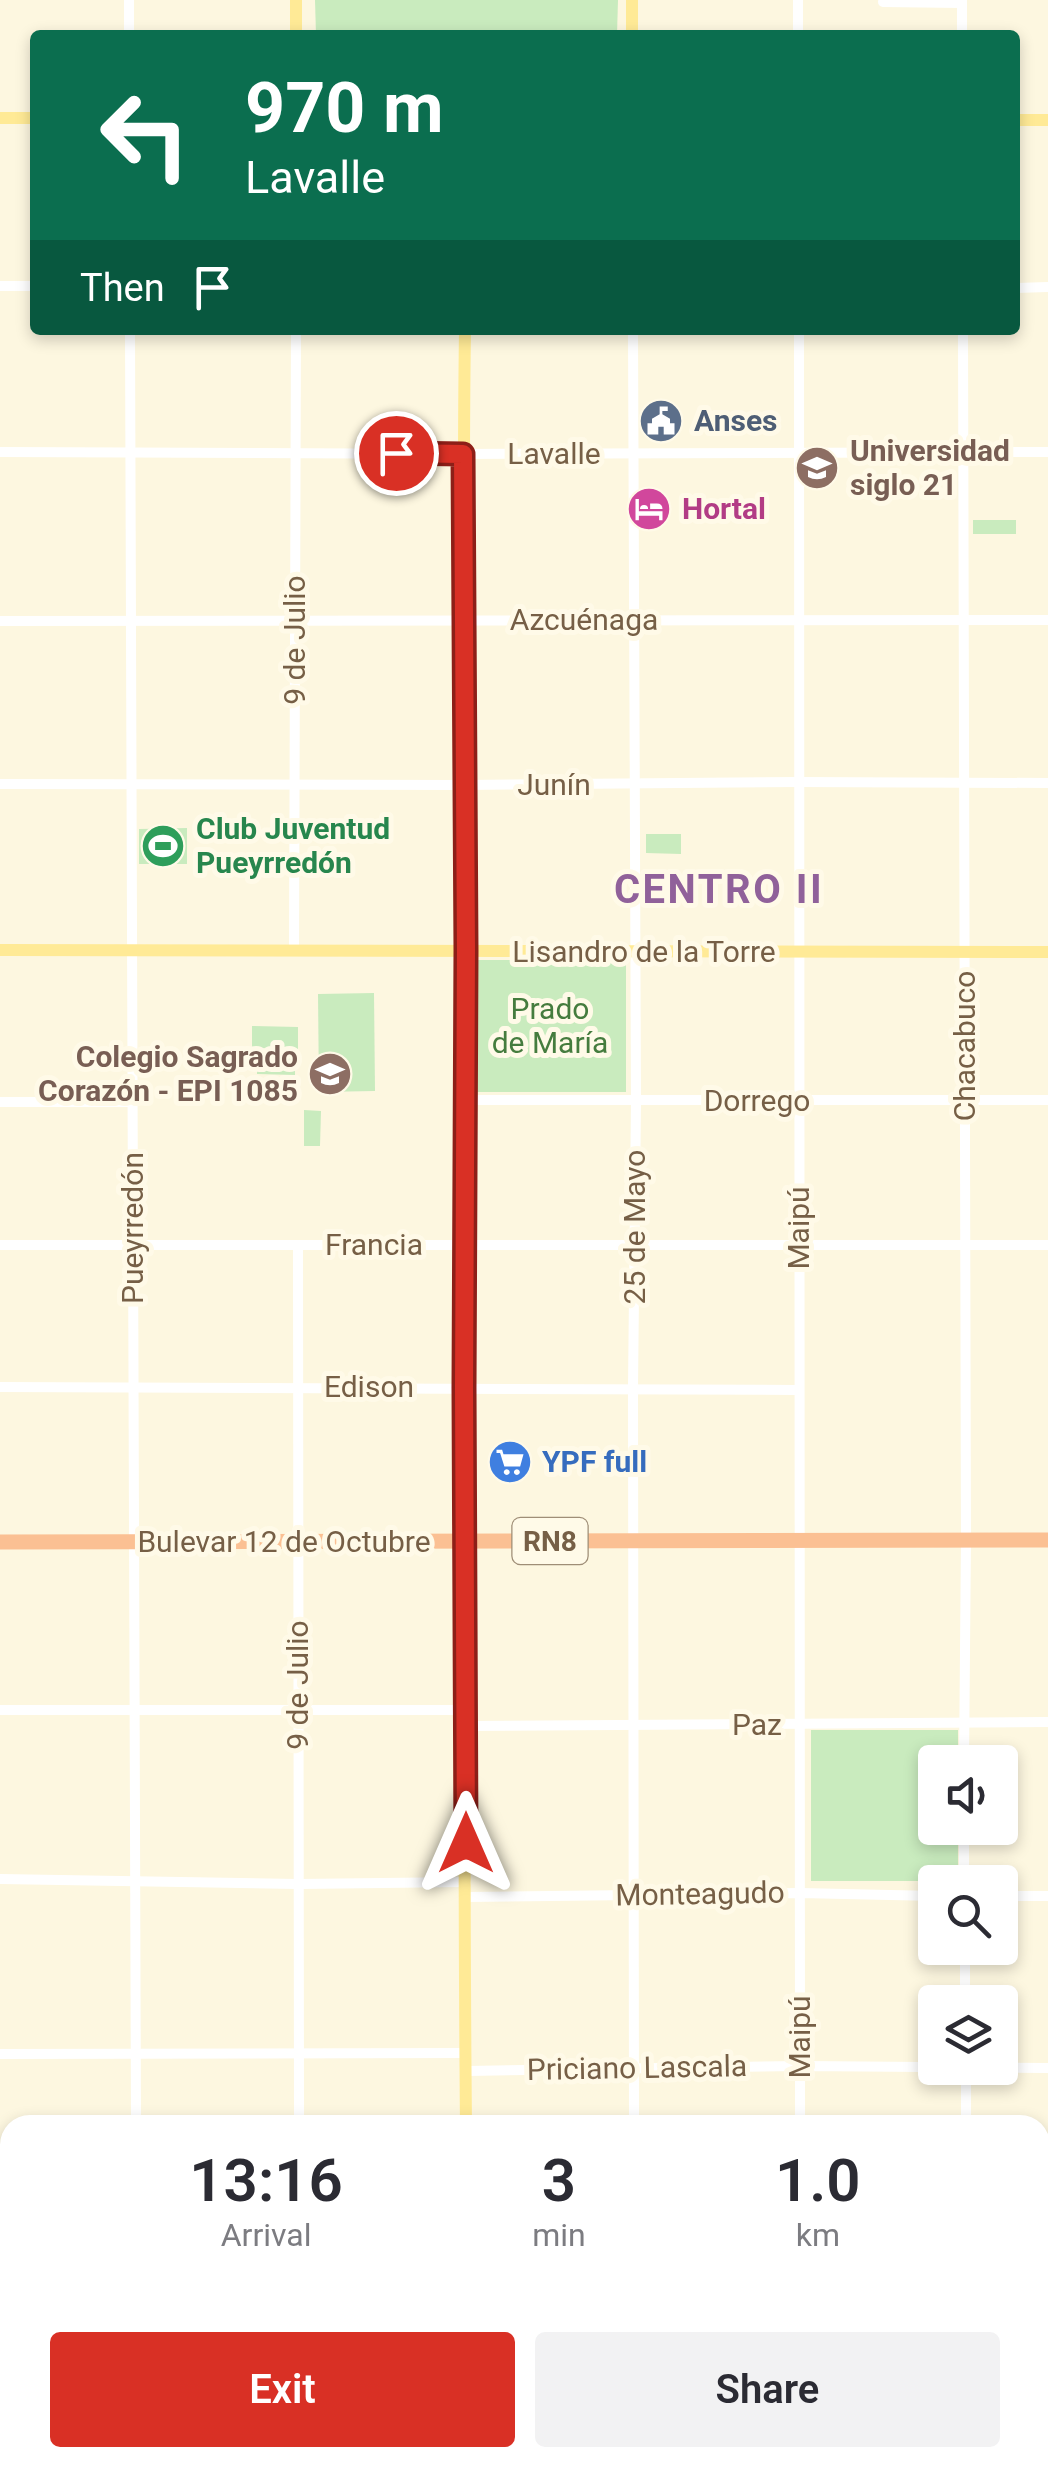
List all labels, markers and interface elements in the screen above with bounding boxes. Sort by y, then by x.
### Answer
text: 970 m [245,67,444,149]
icon: left [80,70,210,200]
text: Lavalle [245,151,385,204]
icon: arrive [185,260,240,315]
text: Then [80,266,165,310]
public building icon: Anses [638,398,684,444]
place label: Anses [694,403,778,438]
pin [354,411,439,496]
icon: arrive [369,426,424,481]
place label: Universidad siglo 21 [850,433,1010,502]
street label: Lavalle [507,436,601,471]
school or university icon: Universidad siglo 21 [794,445,840,491]
hotel icon: Hortal [626,486,672,532]
place label: Hortal [682,491,766,526]
street label: 9 de Julio [277,575,312,705]
street label: Azcuénaga [510,602,658,637]
street label: Junín [517,767,591,802]
place label: Club Juventud Pueyrredón [196,811,390,880]
sports icon: Club Juventud Pueyrredón [140,823,186,869]
district label: CENTRO II [614,866,824,913]
street label: Lisandro de la Torre [512,934,776,969]
street label: Chacabuco [947,971,982,1121]
park label: Prado de María [492,991,608,1060]
place label: Colegio Sagrado Corazón - EPI 1085 [38,1039,298,1108]
school or university icon: Colegio Sagrado Corazón - EPI 1085 [307,1051,353,1097]
street label: Dorrego [704,1083,810,1118]
street label: 25 de Mayo [617,1150,652,1304]
street label: Pueyrredón [115,1152,150,1304]
street label: Maipú [781,1186,816,1270]
street label: Francia [325,1227,423,1262]
street label: Edison [324,1369,414,1404]
supermarket icon: YPF full [487,1439,533,1485]
place label: YPF full [542,1444,647,1479]
road number: RN8 [512,1518,588,1564]
street label: Bulevar 12 de Octubre [137,1524,431,1559]
street label: 9 de Julio [280,1620,315,1750]
street label: Paz [732,1707,782,1742]
map controls [918,1745,1018,2085]
button: sound [918,1745,1018,1845]
position arrow [414,1791,518,1895]
button: search [918,1865,1018,1965]
street label: Monteagudo [615,1875,785,1912]
button: layers [918,1985,1018,2085]
street label: Maipú [782,1995,817,2079]
street label: Priciano Lascala [526,2048,747,2087]
text: 13:16 [189,2145,343,2216]
text: 3 [542,2145,576,2216]
text: 1.0 [775,2145,861,2216]
text: Arrival [221,2216,311,2254]
text: min [532,2216,586,2254]
text: km [796,2216,840,2254]
button: Exit [50,2332,515,2447]
button: Share [535,2332,1000,2447]

